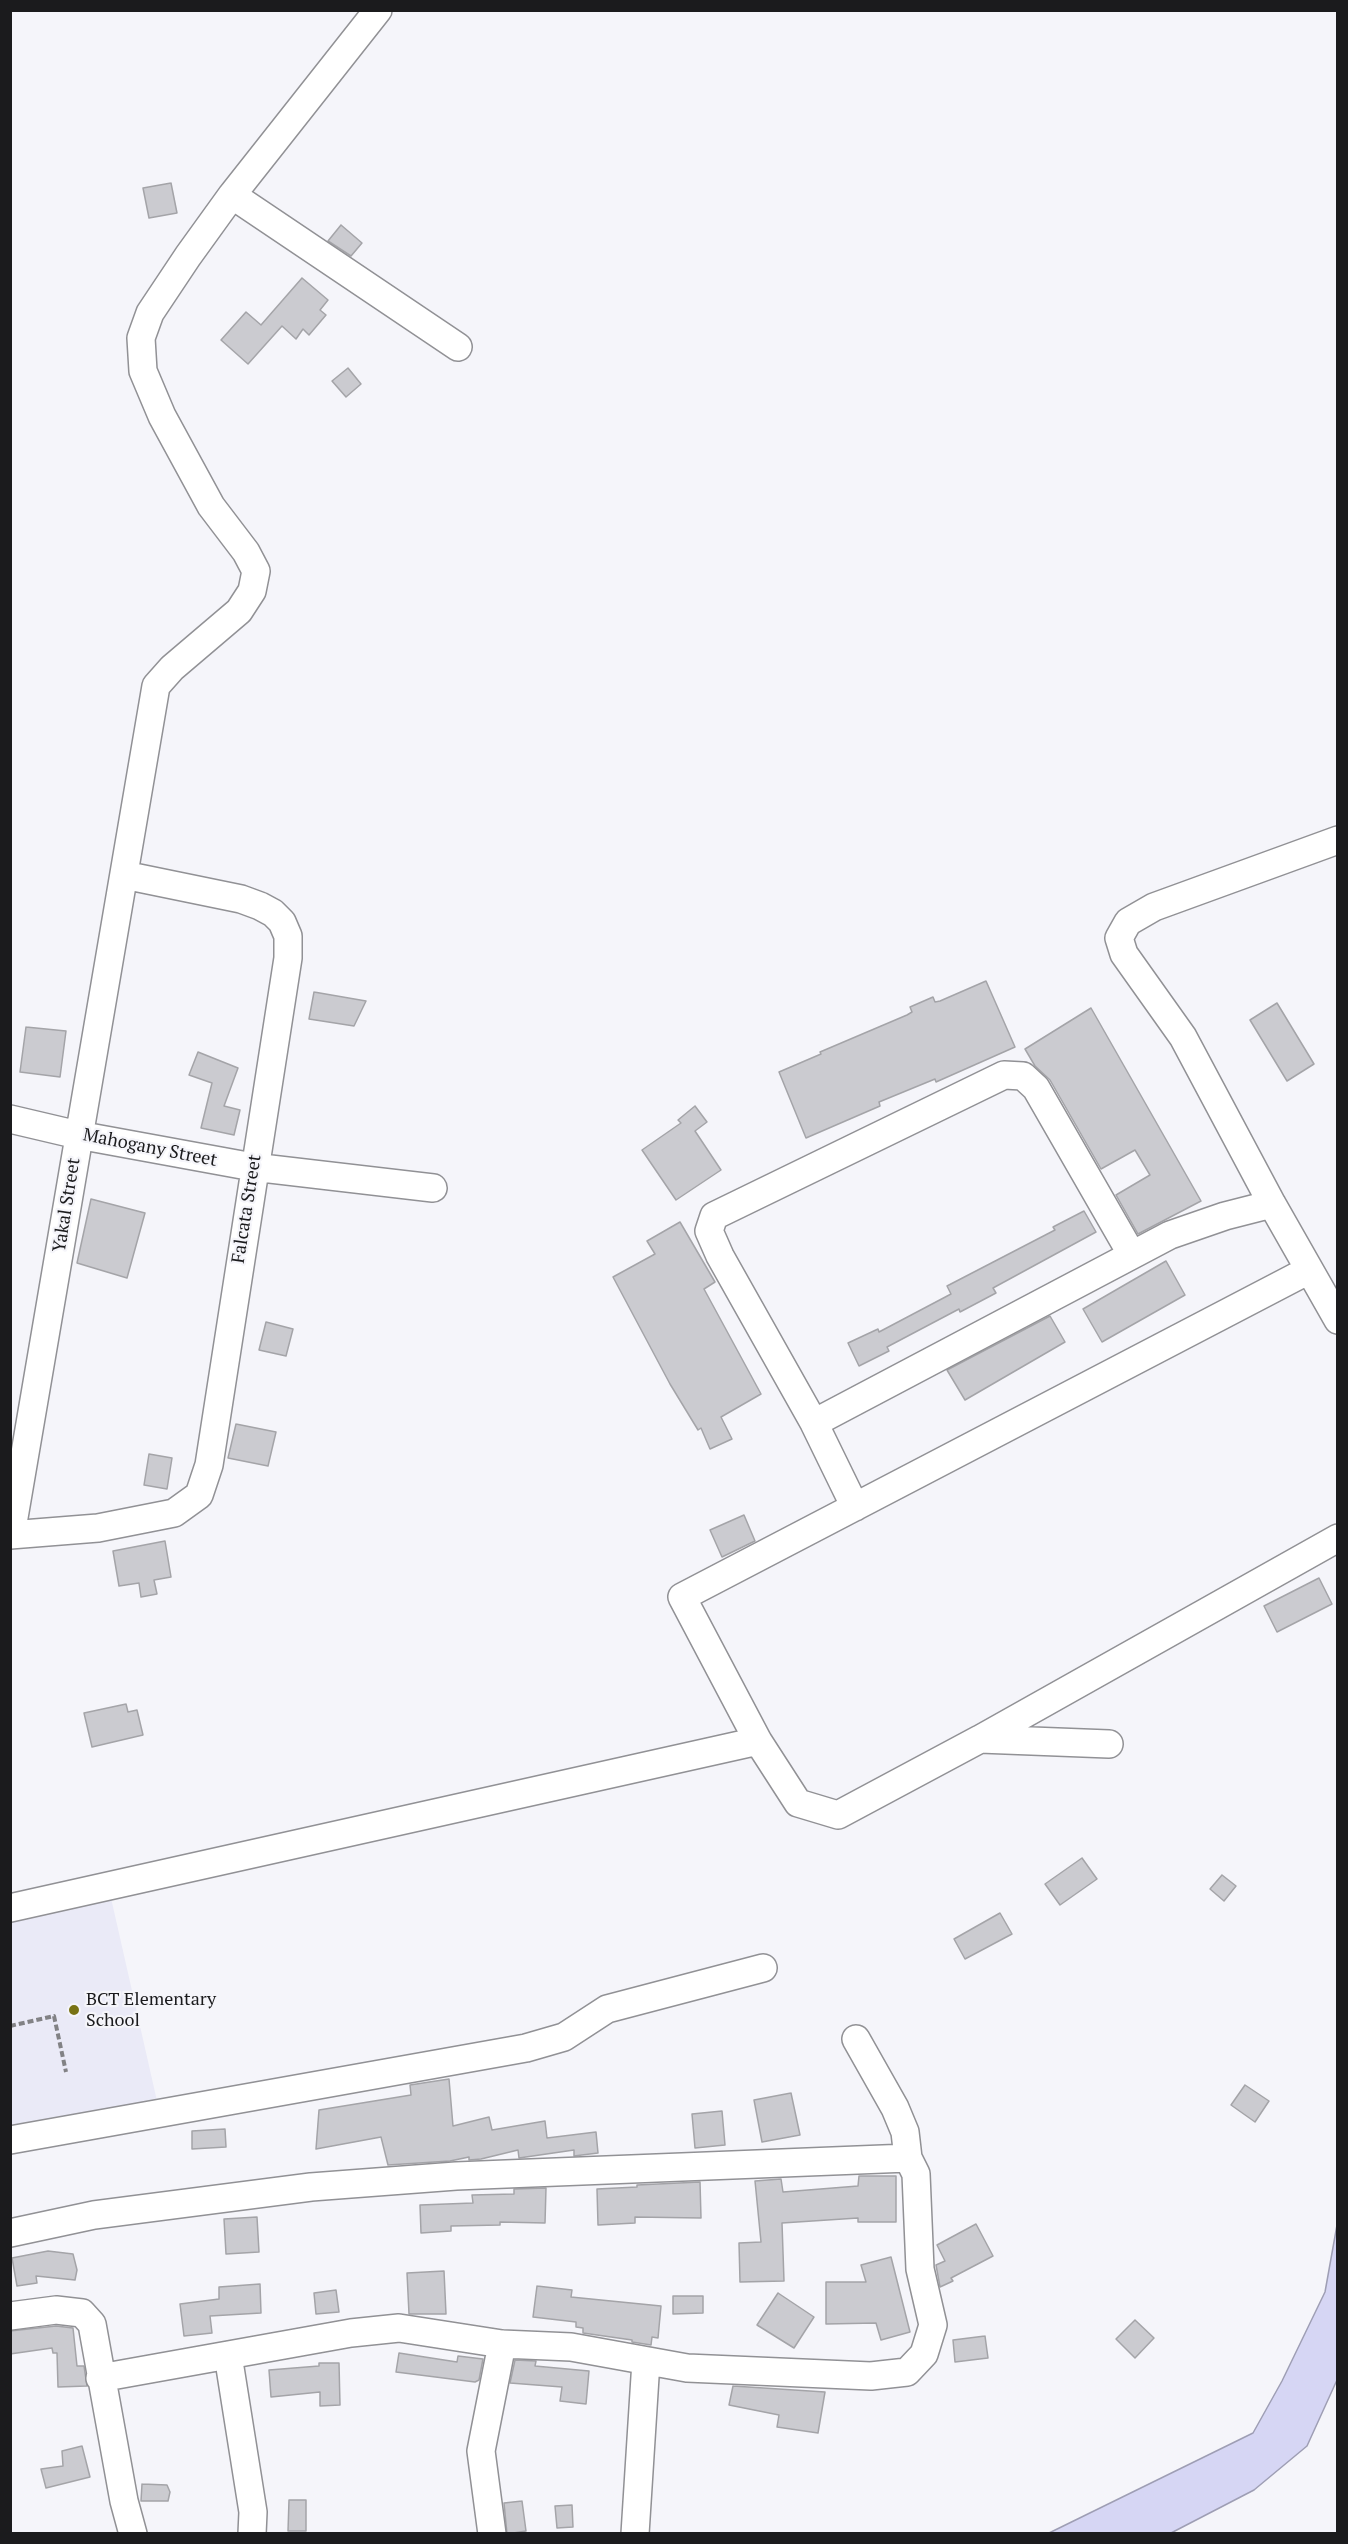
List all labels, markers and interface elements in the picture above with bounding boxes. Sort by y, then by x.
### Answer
street label: Mahogany Street [81,1124,219,1172]
street label: Falcata Street [228,1153,266,1265]
street label: Yakal Street [49,1156,85,1254]
place label: BCT Elementary School [86,1989,216,2032]
marker: BCT Elementary School [67,2003,81,2017]

